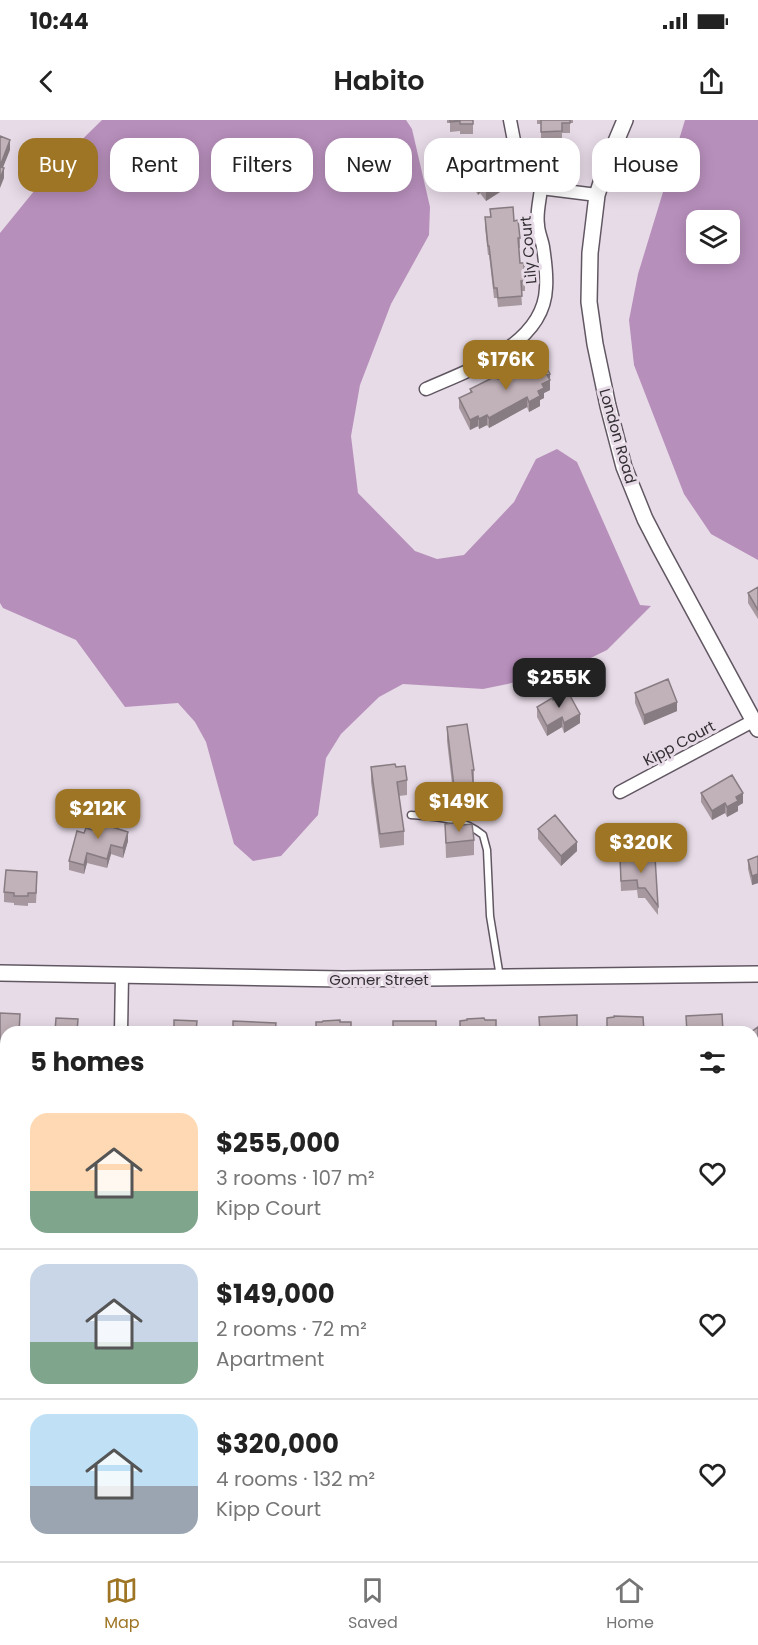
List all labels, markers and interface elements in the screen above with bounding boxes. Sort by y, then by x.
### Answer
text: 10:44 [30,6,89,37]
text: Habito [333,62,425,99]
icon: back [30,65,63,98]
icon: share [695,65,728,98]
chip: Buy [18,138,98,192]
chip: Rent [110,138,199,192]
chip: Filters [211,138,313,192]
chip: New [325,138,412,192]
chip: Apartment [424,138,580,192]
chip: House [592,138,700,192]
map controls [686,210,740,264]
button: layers [686,210,740,264]
street label: Lily Court [515,215,541,285]
pin: $176K [464,340,548,391]
text: $176K [477,345,535,373]
street label: London Road [594,386,642,486]
pin: $255K [517,658,601,709]
text: $255K [527,663,591,691]
street label: Kipp Court [639,715,719,771]
pin: $149K [417,782,501,833]
text: $149K [429,787,489,815]
pin: $212K [56,789,140,840]
text: $212K [69,794,127,822]
pin: $320K [599,823,683,874]
text: $320K [609,828,673,856]
street label: Gomer Street [329,969,429,990]
text: 5 homes [30,1044,145,1080]
icon: filters [696,1046,729,1079]
text: $255,000 [216,1125,340,1161]
icon: home [78,1137,150,1209]
icon: heart [696,1157,729,1190]
text: 3 rooms · 107 m² [216,1164,375,1192]
text: Kipp Court [216,1194,321,1222]
text: $149,000 [216,1276,335,1312]
icon: home [78,1288,150,1360]
icon: heart [696,1308,729,1341]
text: 2 rooms · 72 m² [216,1315,367,1343]
text: Apartment [216,1345,324,1373]
text: $320,000 [216,1426,339,1462]
icon: home [78,1438,150,1510]
icon: heart [696,1458,729,1491]
text: 4 rooms · 132 m² [216,1465,375,1493]
text: Kipp Court [216,1495,321,1523]
tab: Map [104,1574,140,1635]
tab: Saved [348,1574,398,1635]
tab: Home [606,1574,654,1635]

